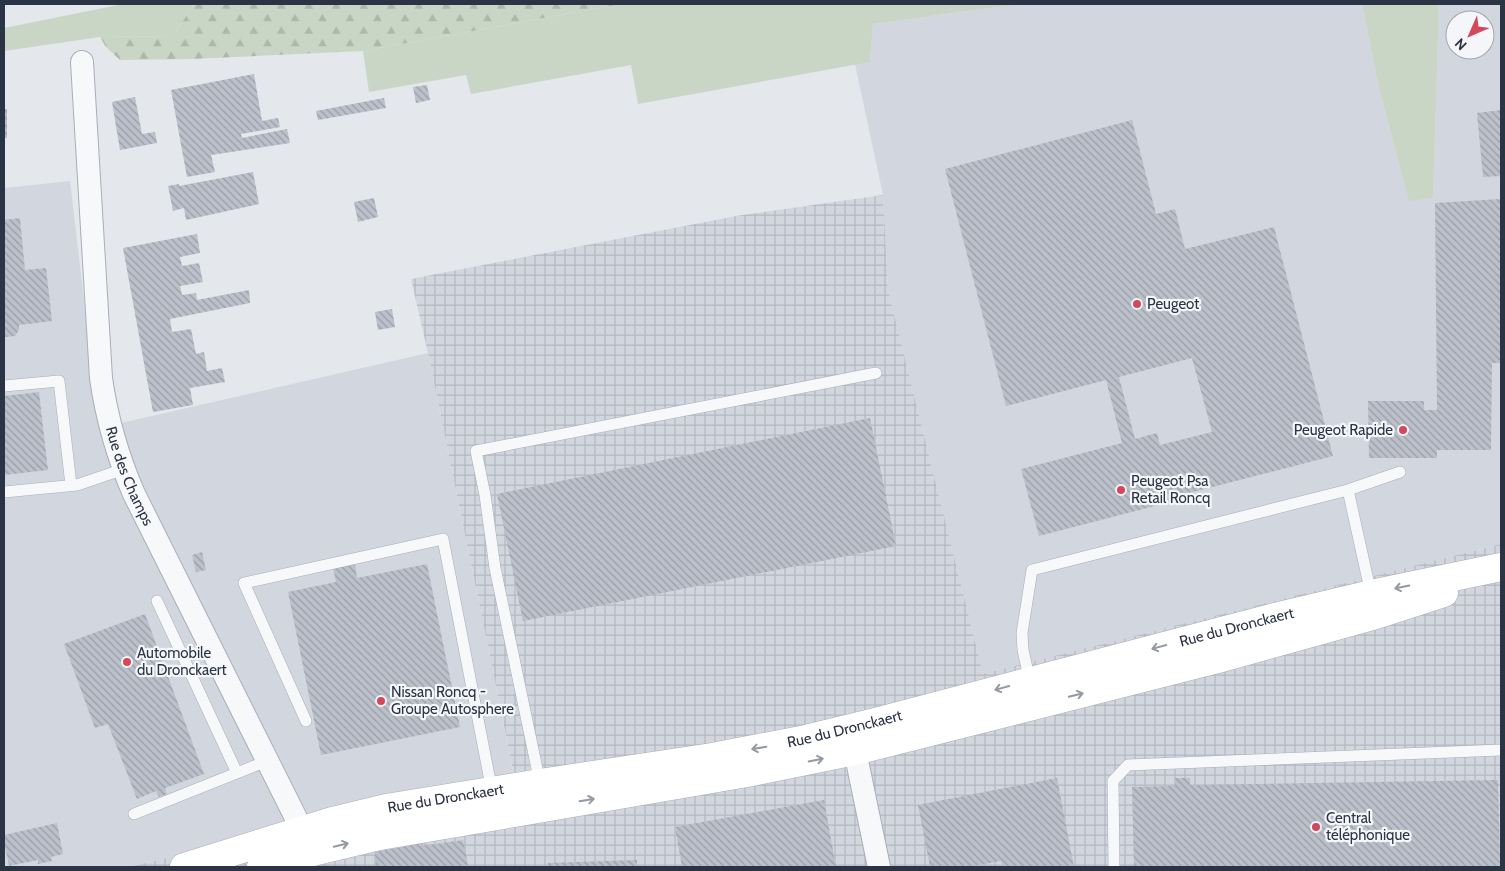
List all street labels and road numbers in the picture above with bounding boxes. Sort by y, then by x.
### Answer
street label: Rue des Champs [102,424,157,529]
street label: Rue du Dronckaert [1177,604,1296,651]
street label: Rue du Dronckaert [786,706,904,751]
street label: Rue du Dronckaert [386,780,505,817]

